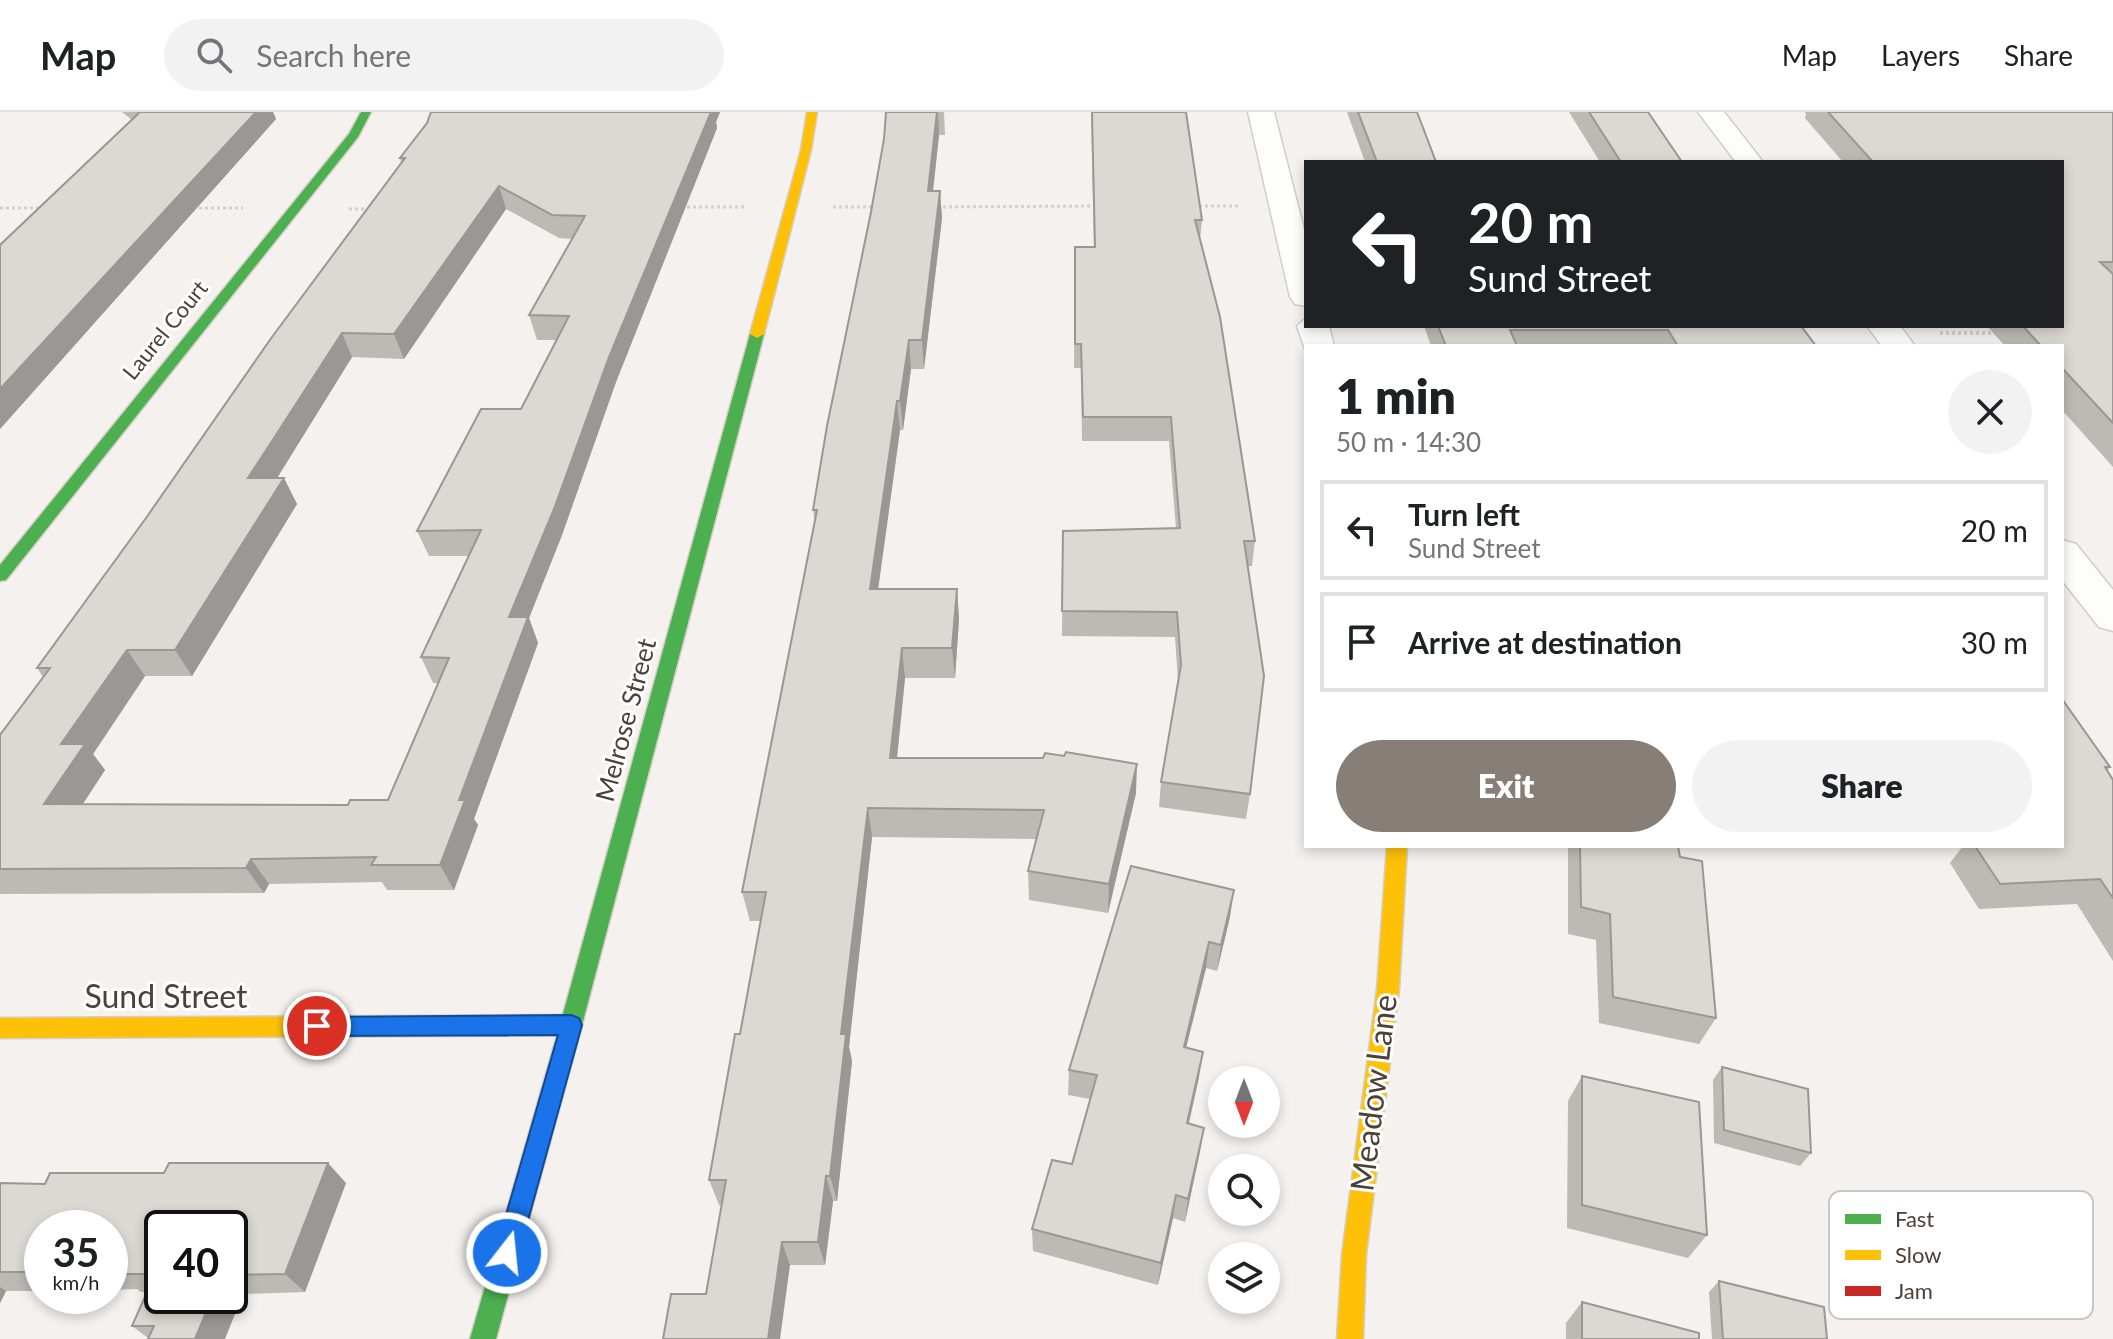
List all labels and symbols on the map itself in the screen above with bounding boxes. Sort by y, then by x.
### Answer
street label: Laurel Court [116,275,213,385]
street label: Melrose Street [588,634,662,805]
street label: Sund Street [84,976,248,1015]
pin [283,992,351,1060]
street label: Meadow Lane [1341,992,1404,1193]
north arrow [1208,1066,1280,1138]
legend [1829,1191,2093,1319]
text: Fast [1895,1205,1934,1232]
speed limit sign: 40 [144,1210,248,1314]
position arrow [465,1211,549,1295]
text: Slow [1895,1241,1942,1268]
text: Jam [1895,1277,1933,1304]

